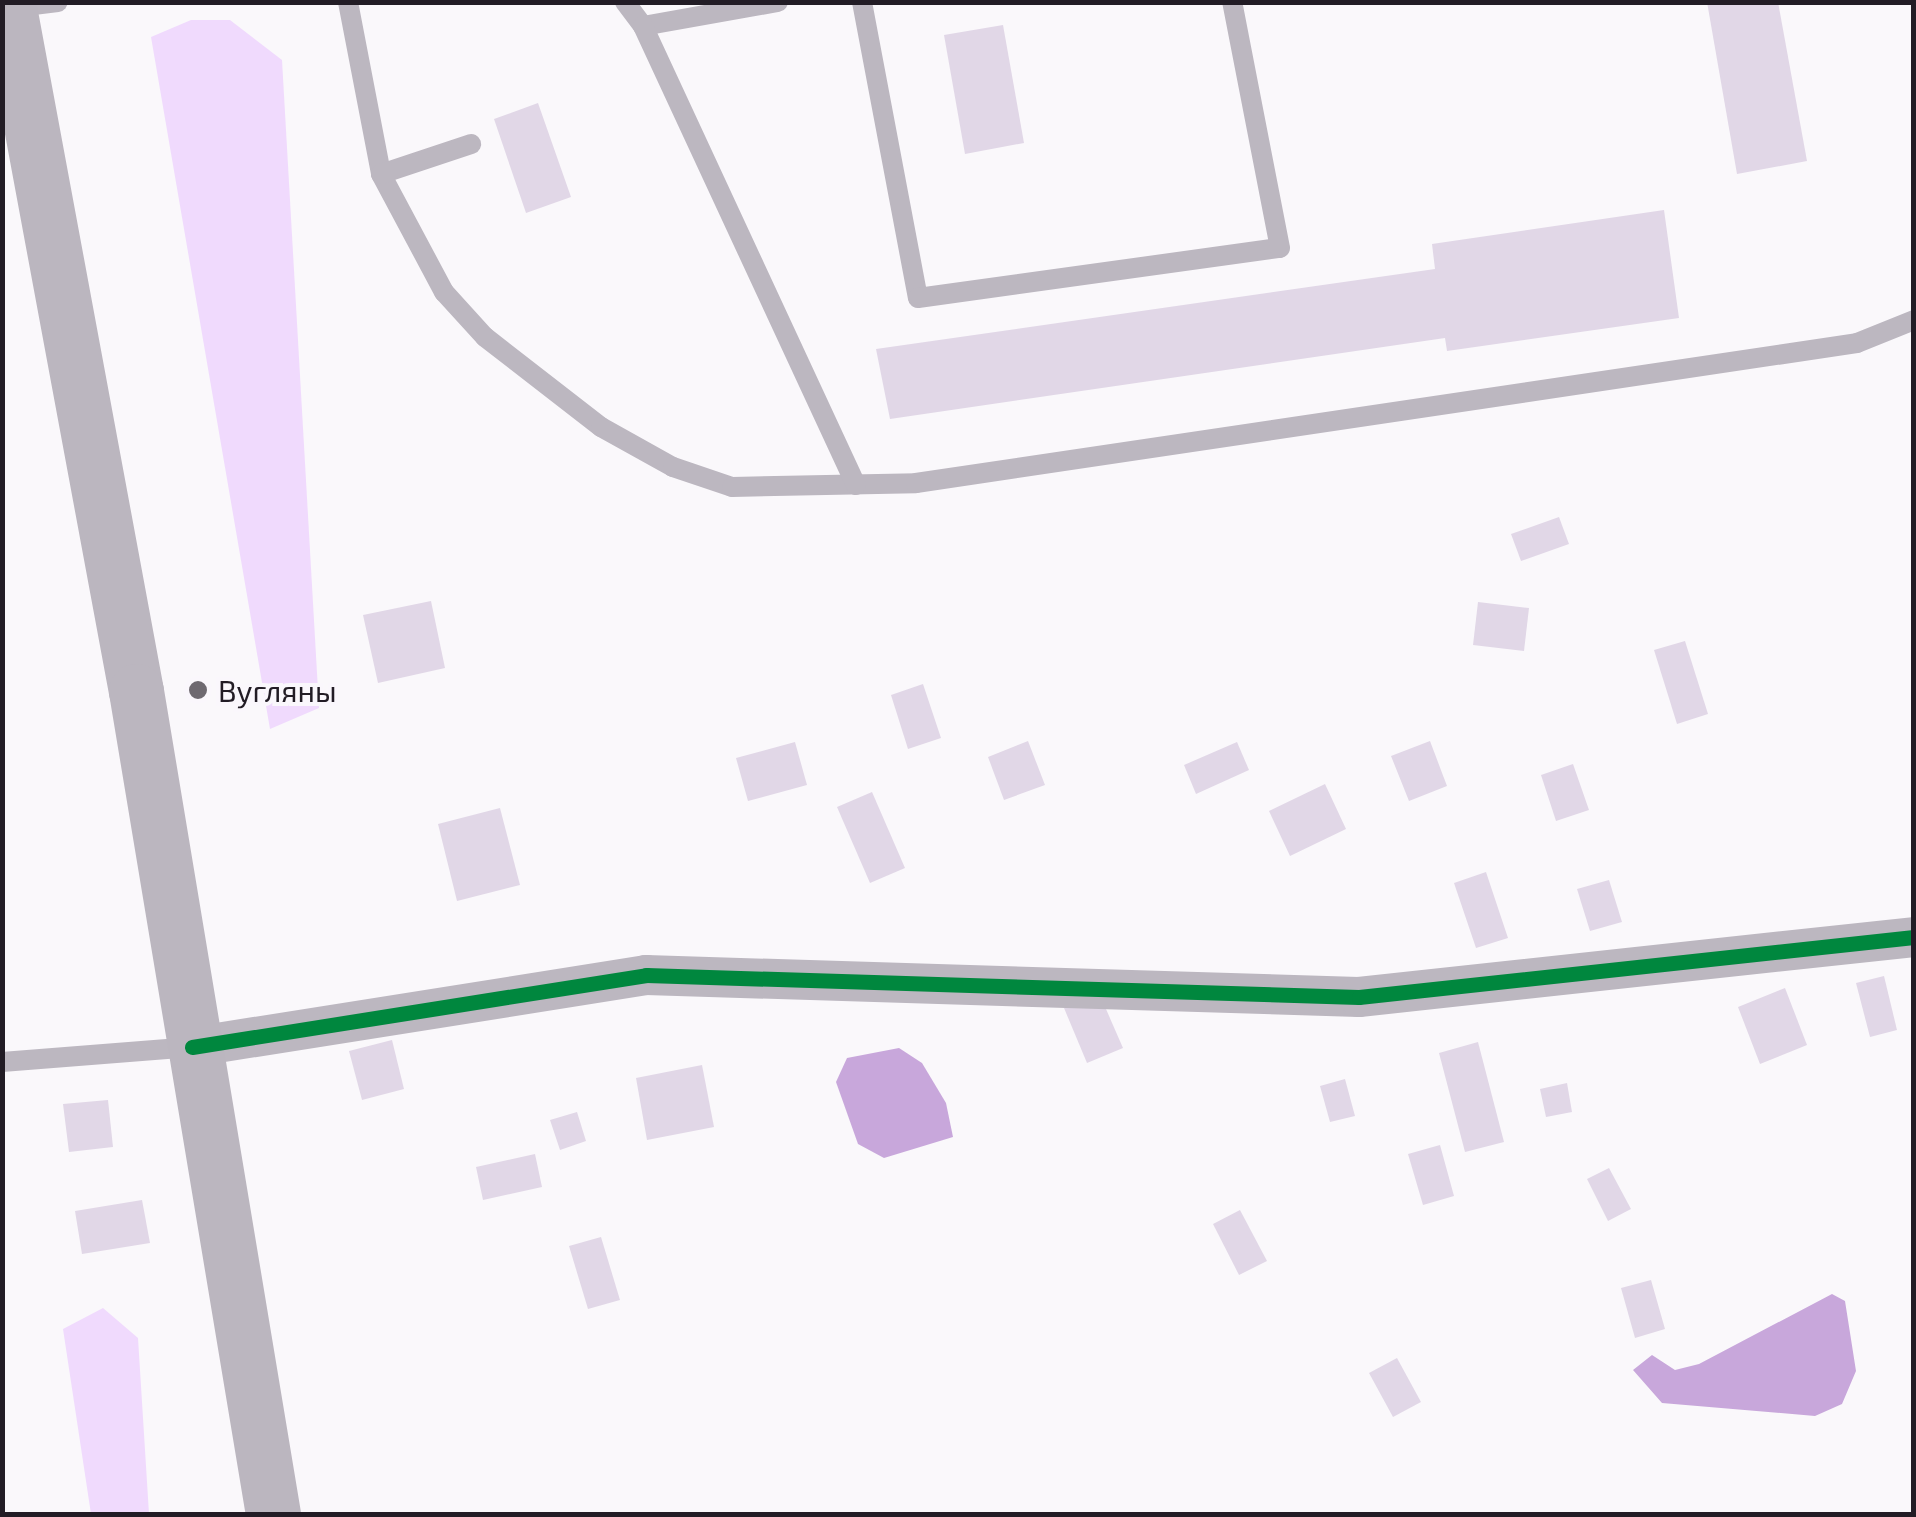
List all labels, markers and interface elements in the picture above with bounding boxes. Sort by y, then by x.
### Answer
place label: Вугляны [218,672,337,708]
marker: Вугляны [187,679,209,701]

